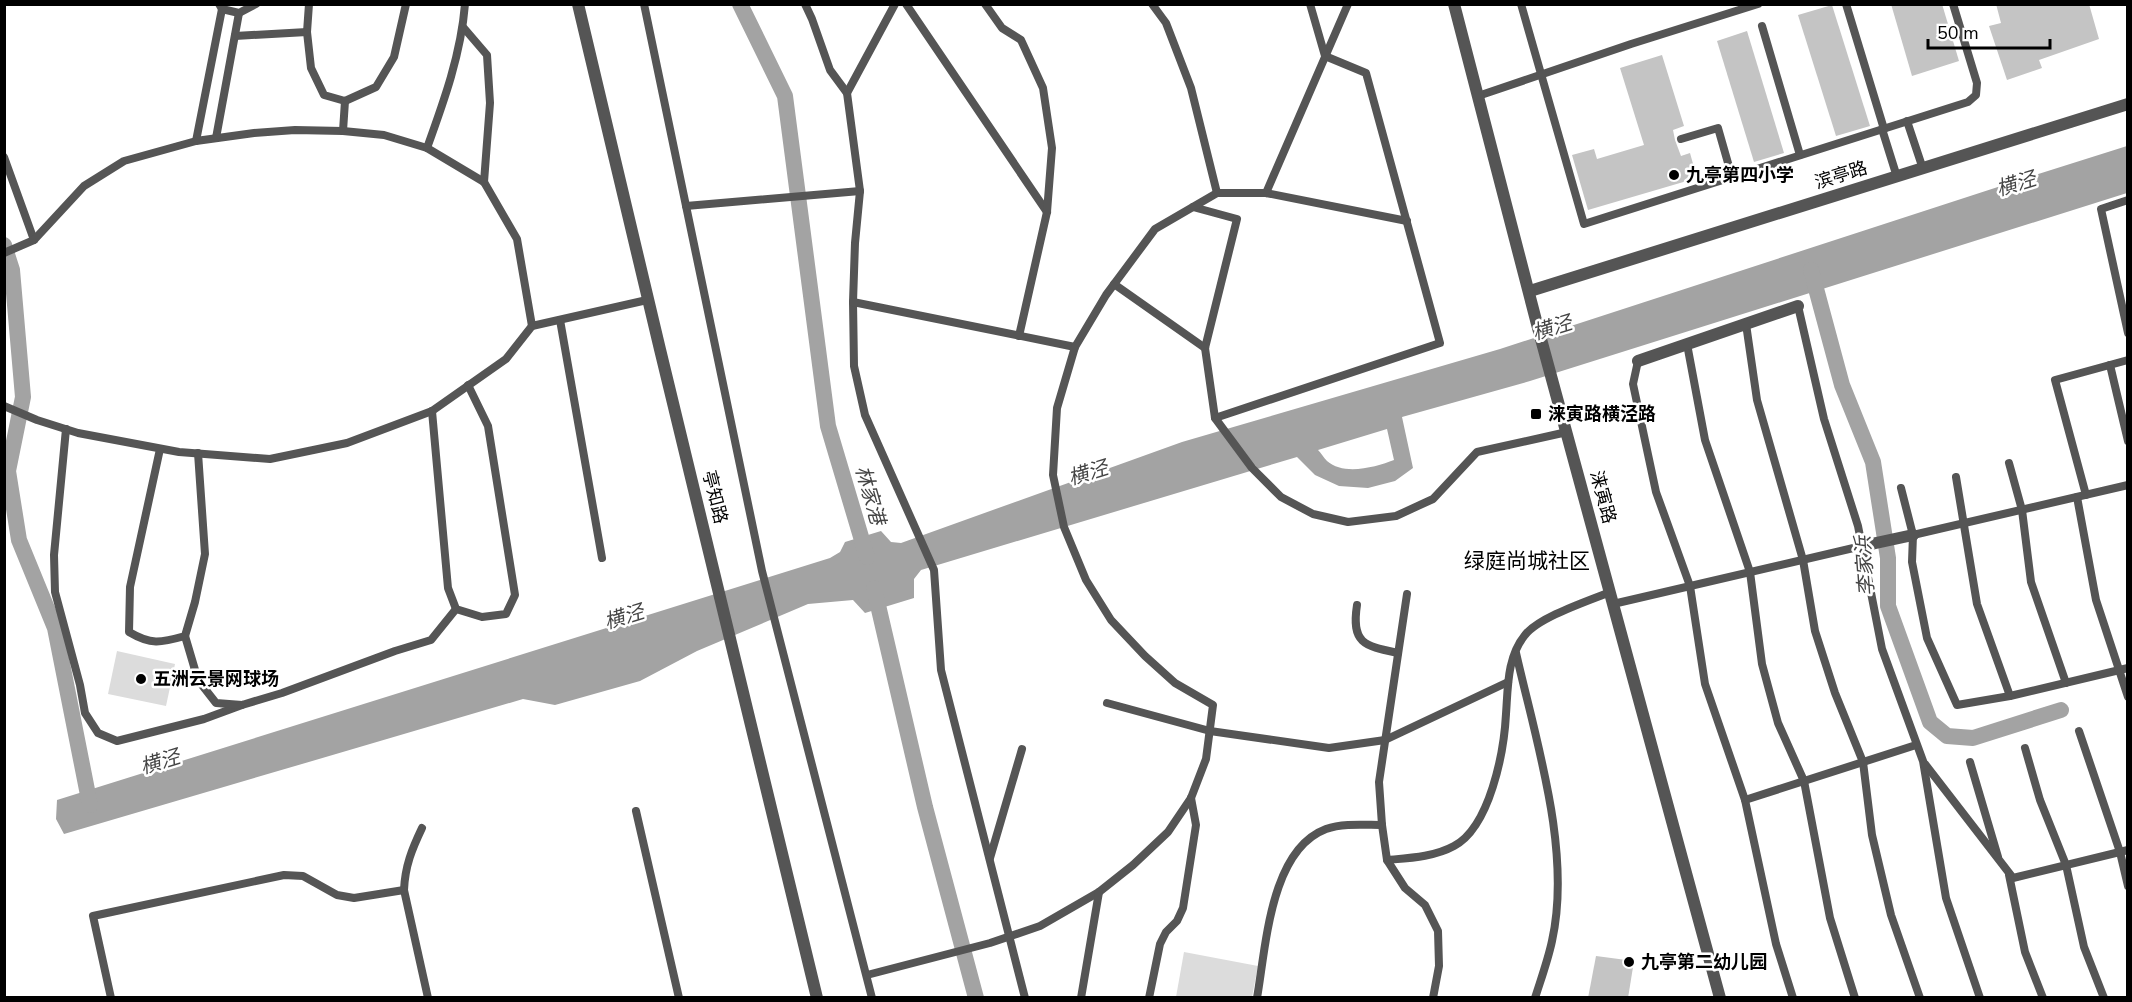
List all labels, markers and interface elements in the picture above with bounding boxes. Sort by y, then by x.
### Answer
scale bar [1928,12,2050,50]
text: 50 m [1937,21,1979,45]
street label: 滨亭路 [1812,156,1870,194]
place label: 九亭第四小学 [1686,163,1794,187]
water label: 横泾 [1993,165,2041,203]
marker: 九亭第四小学 [1667,168,1681,182]
water label: 横泾 [1529,309,1577,347]
place label: 涞寅路横泾路 [1548,402,1656,426]
marker: 涞寅路横泾路 [1529,407,1543,421]
water label: 横泾 [1065,454,1113,492]
water label: 林家港 [849,462,892,530]
street label: 亭知路 [697,468,733,526]
street label: 涞寅路 [1584,468,1622,526]
water label: 李家浜 [1849,533,1881,597]
district label: 绿庭尚城社区 [1464,547,1590,575]
water label: 横泾 [601,598,649,636]
place label: 五洲云景网球场 [153,667,279,691]
marker: 五洲云景网球场 [134,672,148,686]
water label: 横泾 [137,743,185,781]
place label: 九亭第二幼儿园 [1641,950,1767,974]
marker: 九亭第二幼儿园 [1622,955,1636,969]

